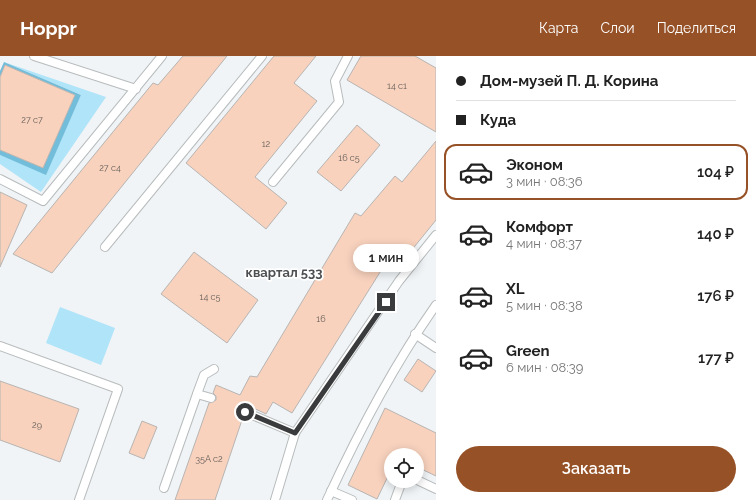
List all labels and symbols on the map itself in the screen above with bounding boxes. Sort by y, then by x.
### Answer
house number: 14 с1 [387,81,407,91]
house number: 27 с7 [21,115,43,125]
house number: 12 [262,139,271,149]
house number: 16 с5 [338,153,360,163]
house number: 27 с4 [99,163,121,173]
callout: 1 мин [353,244,419,272]
district label: квартал 533 [246,265,322,280]
house number: 14 с5 [200,292,221,302]
route end [377,293,395,311]
house number: 16 [316,314,326,324]
route start [236,403,254,421]
house number: 29 [32,420,42,430]
house number: 35А с2 [195,454,223,464]

